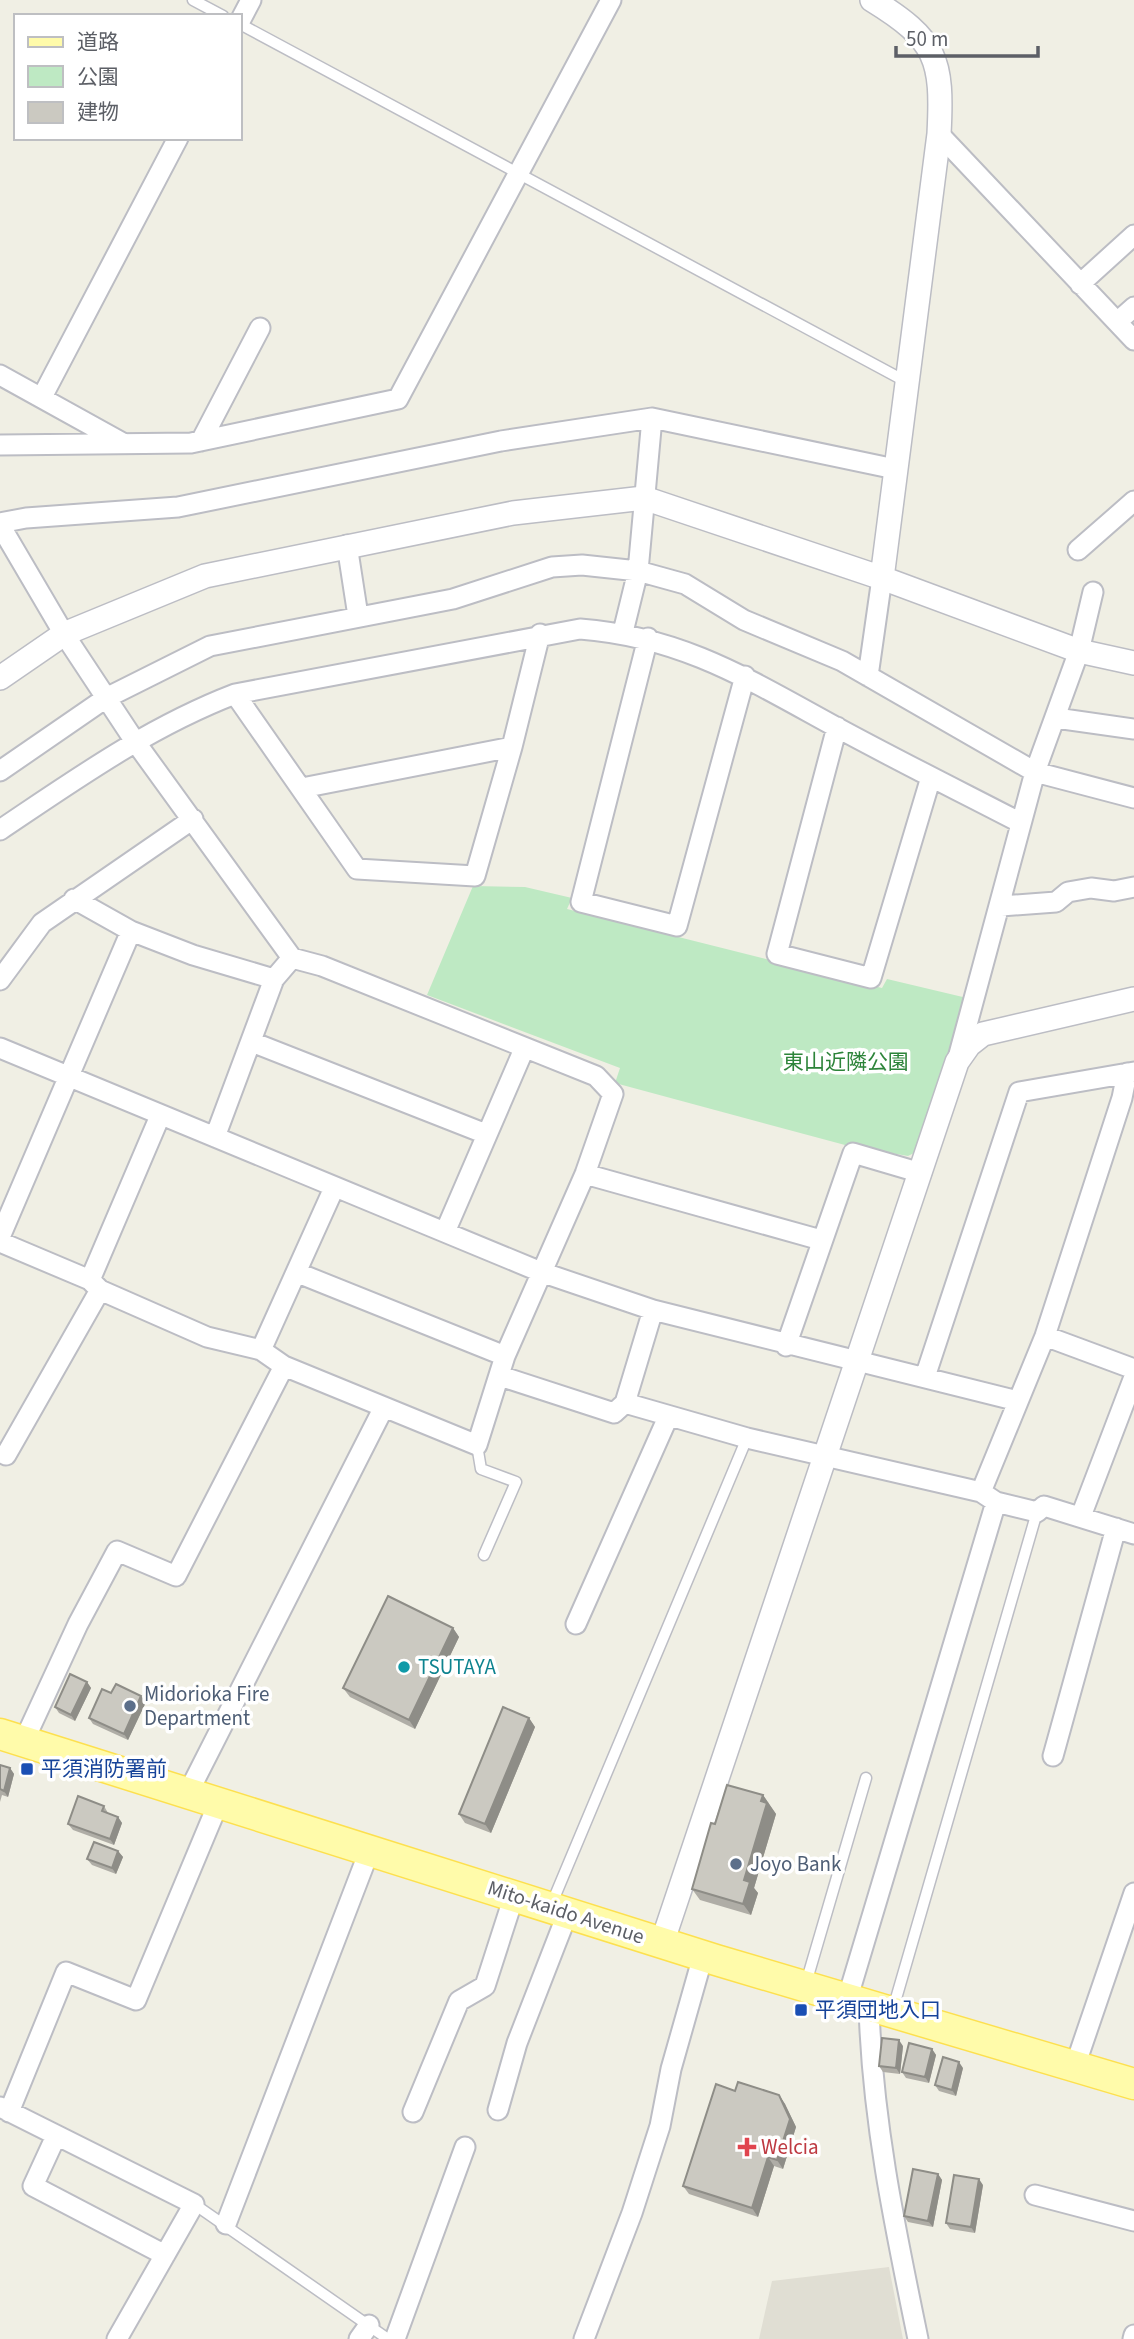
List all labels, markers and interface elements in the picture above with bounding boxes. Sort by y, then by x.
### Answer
legend [14,14,242,140]
scale bar [896,14,1038,58]
text: 50 m [906,24,948,54]
text: 道路 [77,27,119,57]
text: 公園 [77,62,119,92]
text: 建物 [77,97,119,127]
park label: 東山近隣公園 [783,1047,909,1077]
place label: TSUTAYA [418,1652,496,1682]
marker: TSUTAYA [396,1659,412,1675]
place label: Midorioka Fire Department [144,1679,269,1733]
marker: Midorioka Fire Department [122,1698,138,1714]
place label: 平須消防署前 [41,1754,167,1784]
marker: 平須消防署前 [19,1761,35,1777]
place label: Joyo Bank [750,1849,842,1879]
marker: Joyo Bank [728,1856,744,1872]
street label: Mito-kaido Avenue [484,1873,648,1951]
place label: 平須団地入口 [815,1995,941,2025]
marker: 平須団地入口 [793,2002,809,2018]
place label: Welcia [761,2132,819,2162]
marker: Welcia [739,2139,755,2155]

